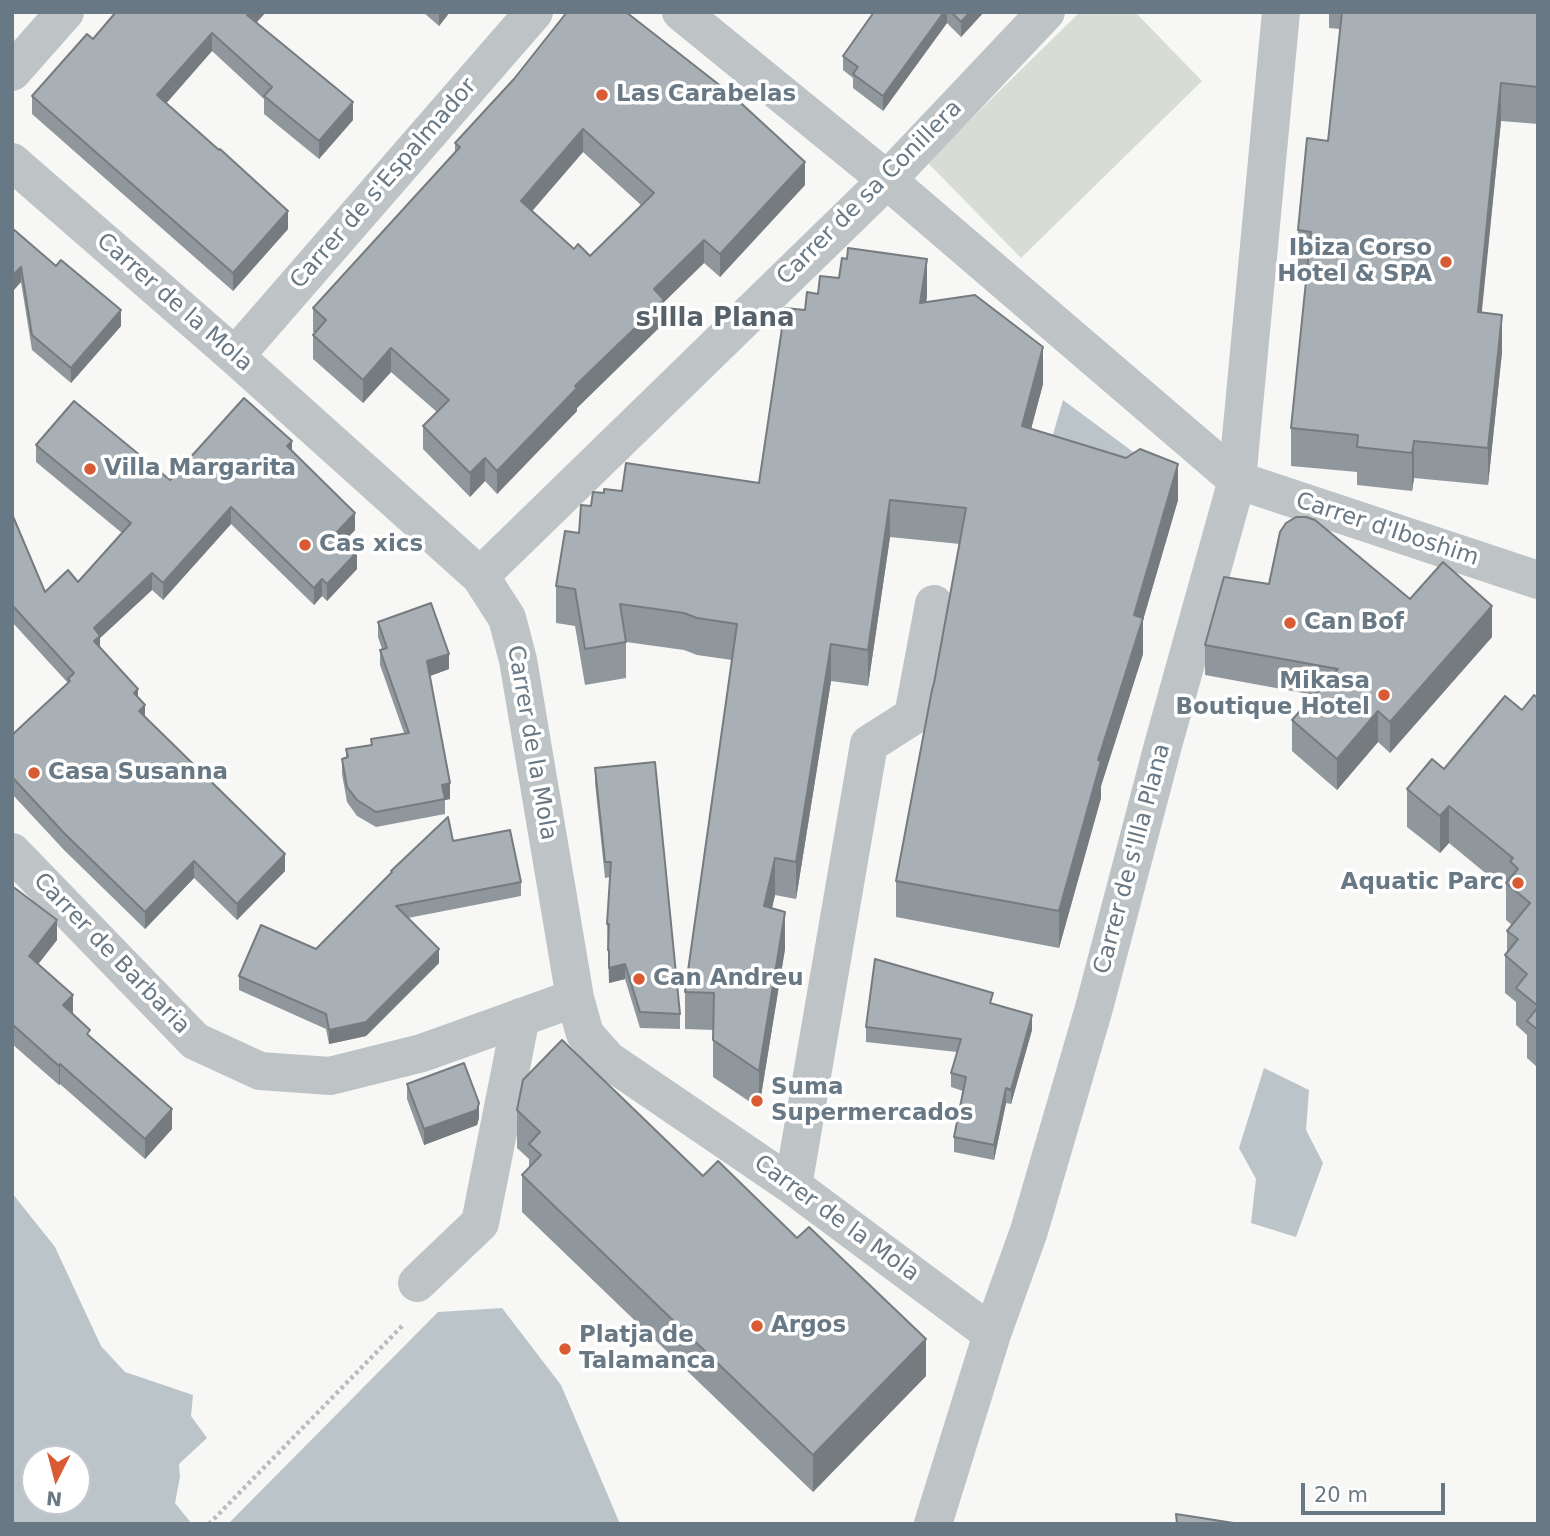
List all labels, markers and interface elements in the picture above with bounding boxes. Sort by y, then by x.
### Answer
street label: Carrer de s'Espalmador [285,73,483,295]
place label: Las Carabelas [616,81,796,109]
marker: Las Carabelas [594,87,610,103]
street label: Carrer de sa Conillera [772,95,968,291]
street label: Carrer de la Mola [90,228,258,378]
place label: Ibiza Corso Hotel & SPA [1277,235,1432,289]
marker: Ibiza Corso Hotel & SPA [1438,254,1454,270]
district label: s'Illa Plana [635,303,795,335]
place label: Villa Margarita [104,455,296,483]
marker: Villa Margarita [82,461,98,477]
street label: Carrer d'Iboshim [1292,487,1482,573]
place label: Cas xics [319,531,423,559]
marker: Cas xics [297,537,313,553]
place label: Can Bof [1304,609,1404,637]
marker: Can Bof [1282,615,1298,631]
street label: Carrer de la Mola [500,643,562,843]
place label: Mikasa Boutique Hotel [1175,668,1370,722]
marker: Mikasa Boutique Hotel [1376,687,1392,703]
street label: Carrer de s'Illa Plana [1089,741,1177,977]
place label: Casa Susanna [48,759,228,787]
marker: Casa Susanna [26,765,42,781]
street label: Carrer de Barbaria [27,868,195,1040]
place label: Aquatic Parc [1341,869,1504,897]
marker: Aquatic Parc [1510,875,1526,891]
place label: Can Andreu [653,965,804,993]
marker: Can Andreu [631,971,647,987]
place label: Suma Supermercados [771,1074,973,1128]
marker: Suma Supermercados [749,1093,765,1109]
street label: Carrer de la Mola [748,1150,924,1288]
place label: Argos [771,1312,846,1340]
marker: Argos [749,1318,765,1334]
place label: Platja de Talamanca [579,1322,716,1376]
marker: Platja de Talamanca [557,1341,573,1357]
north arrow [21,1445,91,1515]
scale bar [1305,1470,1448,1514]
text: 20 m [1314,1483,1368,1507]
text: N [45,1487,63,1511]

